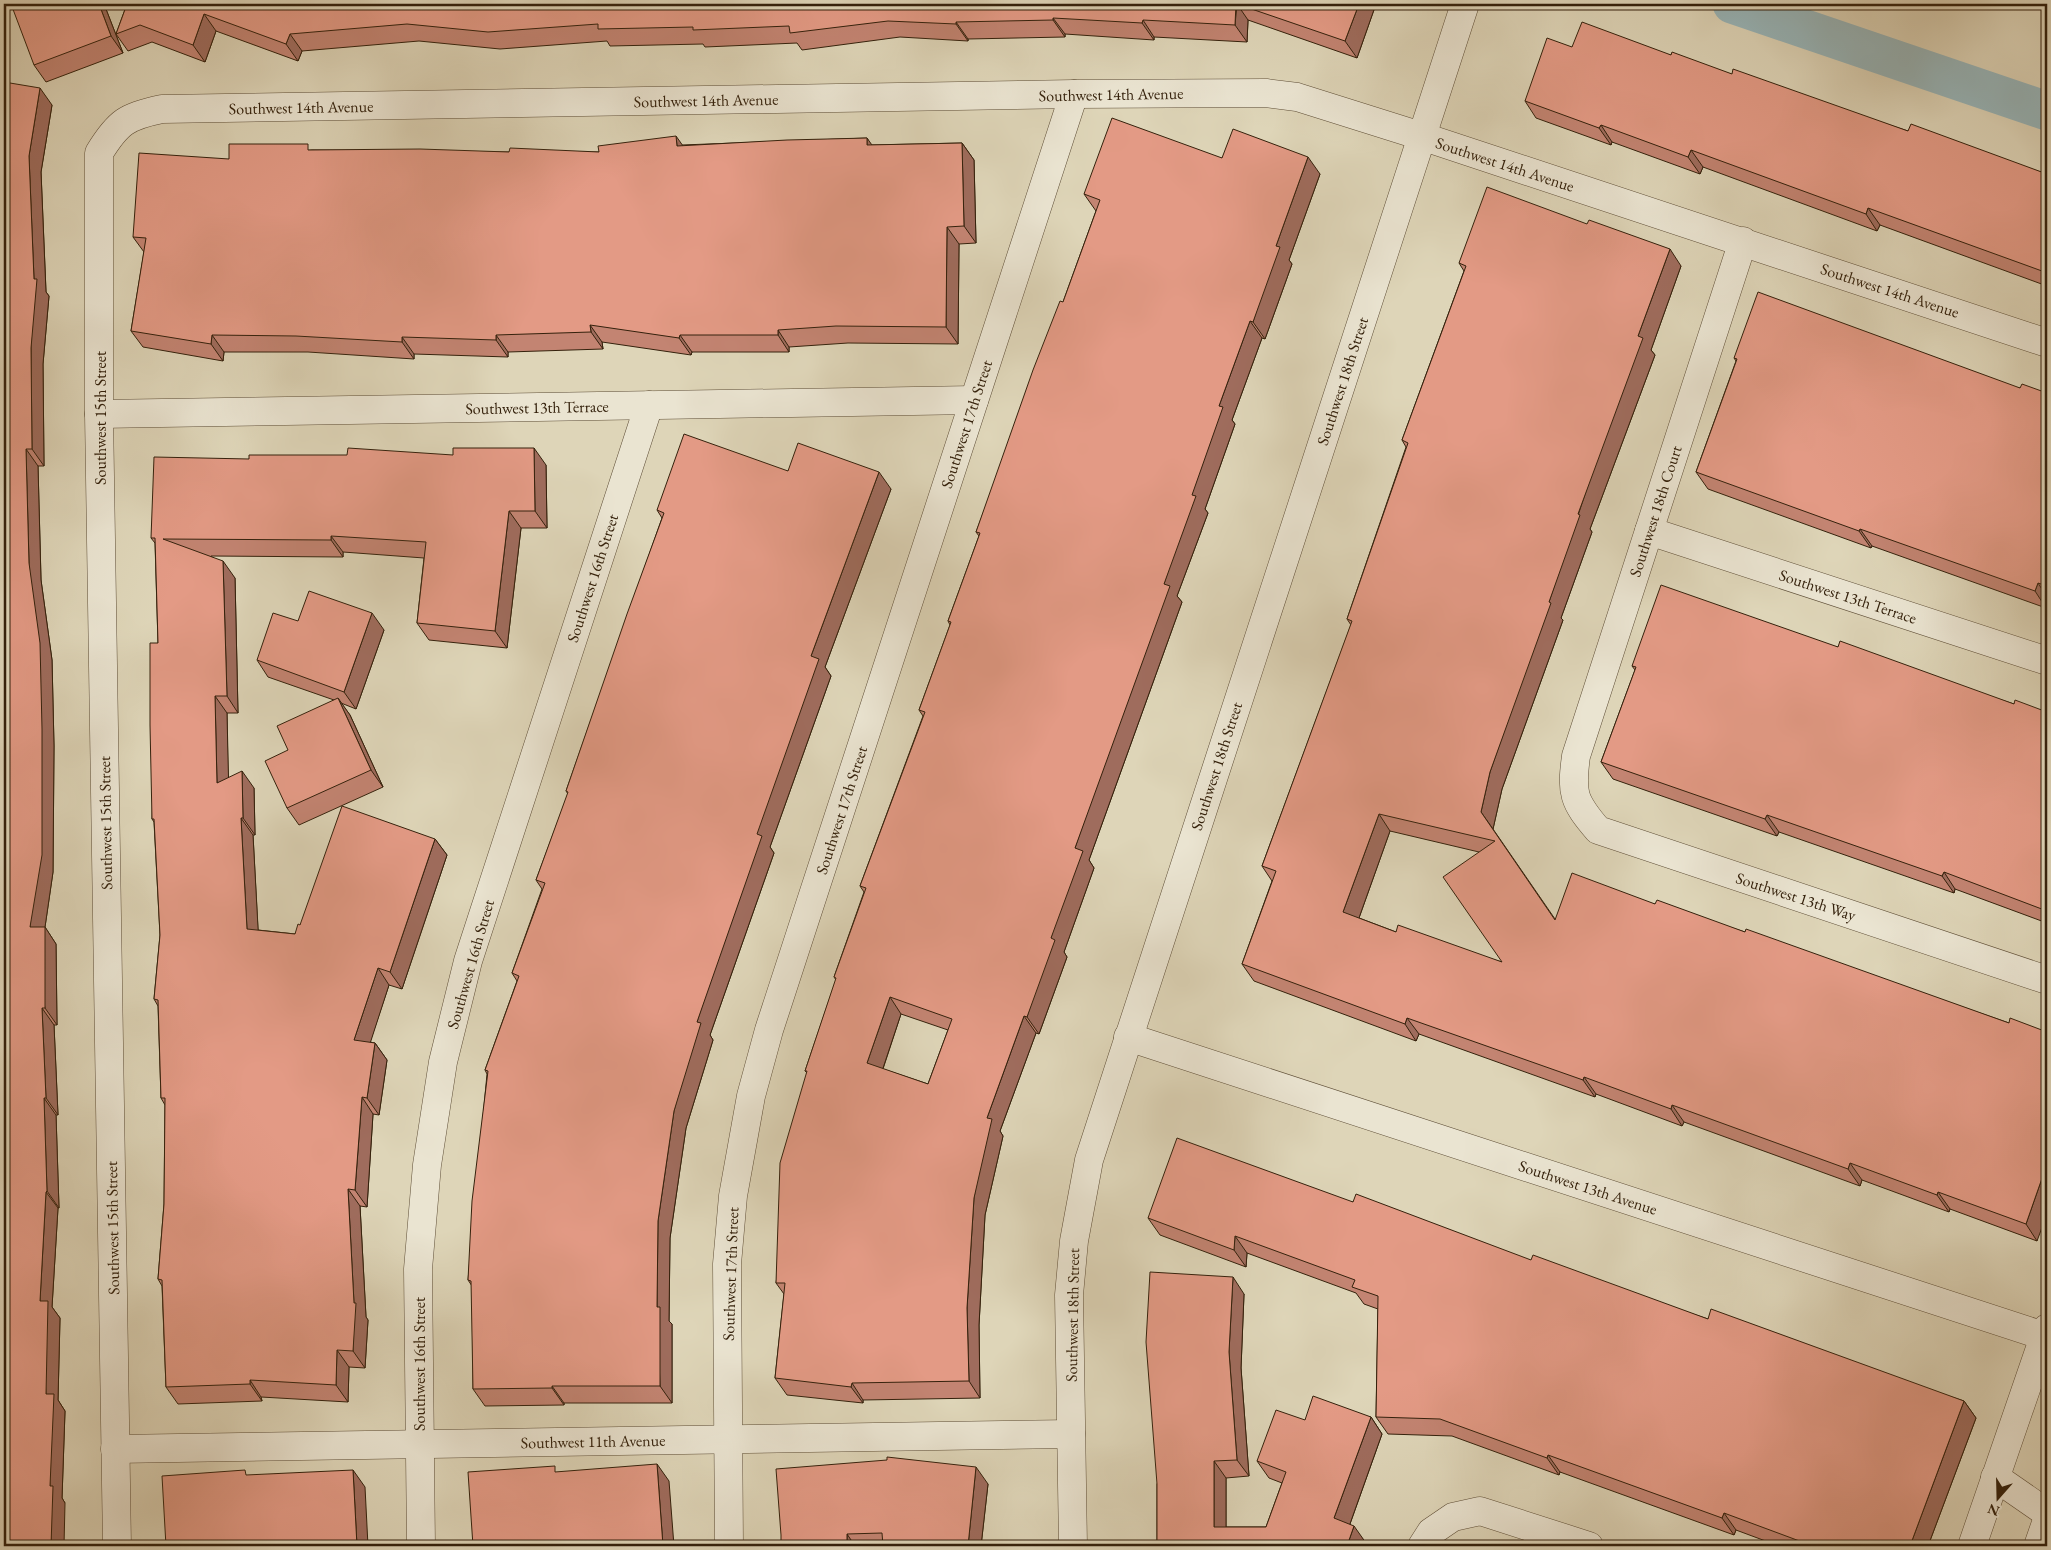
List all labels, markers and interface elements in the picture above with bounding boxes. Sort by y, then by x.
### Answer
street label: Southwest 14th Avenue [1039,83,1183,106]
street label: Southwest 14th Avenue [634,89,778,112]
street label: Southwest 14th Avenue [229,96,373,119]
street label: Southwest 14th Avenue [1433,132,1577,197]
street label: Southwest 14th Avenue [1818,258,1962,323]
street label: Southwest 18th Street [1312,314,1373,448]
street label: Southwest 15th Street [90,351,111,485]
street label: Southwest 17th Street [936,357,997,491]
street label: Southwest 13th Terrace [465,396,609,419]
street label: Southwest 18th Court [1624,443,1687,579]
street label: Southwest 16th Street [562,511,623,645]
street label: Southwest 13th Terrace [1776,564,1919,629]
street label: Southwest 18th Street [1186,699,1247,833]
street label: Southwest 17th Street [811,743,872,877]
street label: Southwest 15th Street [94,756,117,890]
street label: Southwest 13th Way [1733,867,1859,926]
street label: Southwest 16th Street [442,897,499,1031]
street label: Southwest 13th Avenue [1516,1155,1660,1220]
street label: Southwest 15th Street [101,1161,124,1295]
street label: Southwest 17th Street [718,1207,743,1341]
street label: Southwest 18th Street [1061,1248,1084,1382]
street label: Southwest 16th Street [409,1297,430,1431]
street label: Southwest 11th Avenue [521,1430,665,1453]
north arrow [1974,1472,2024,1522]
text: N [1985,1500,2002,1521]

